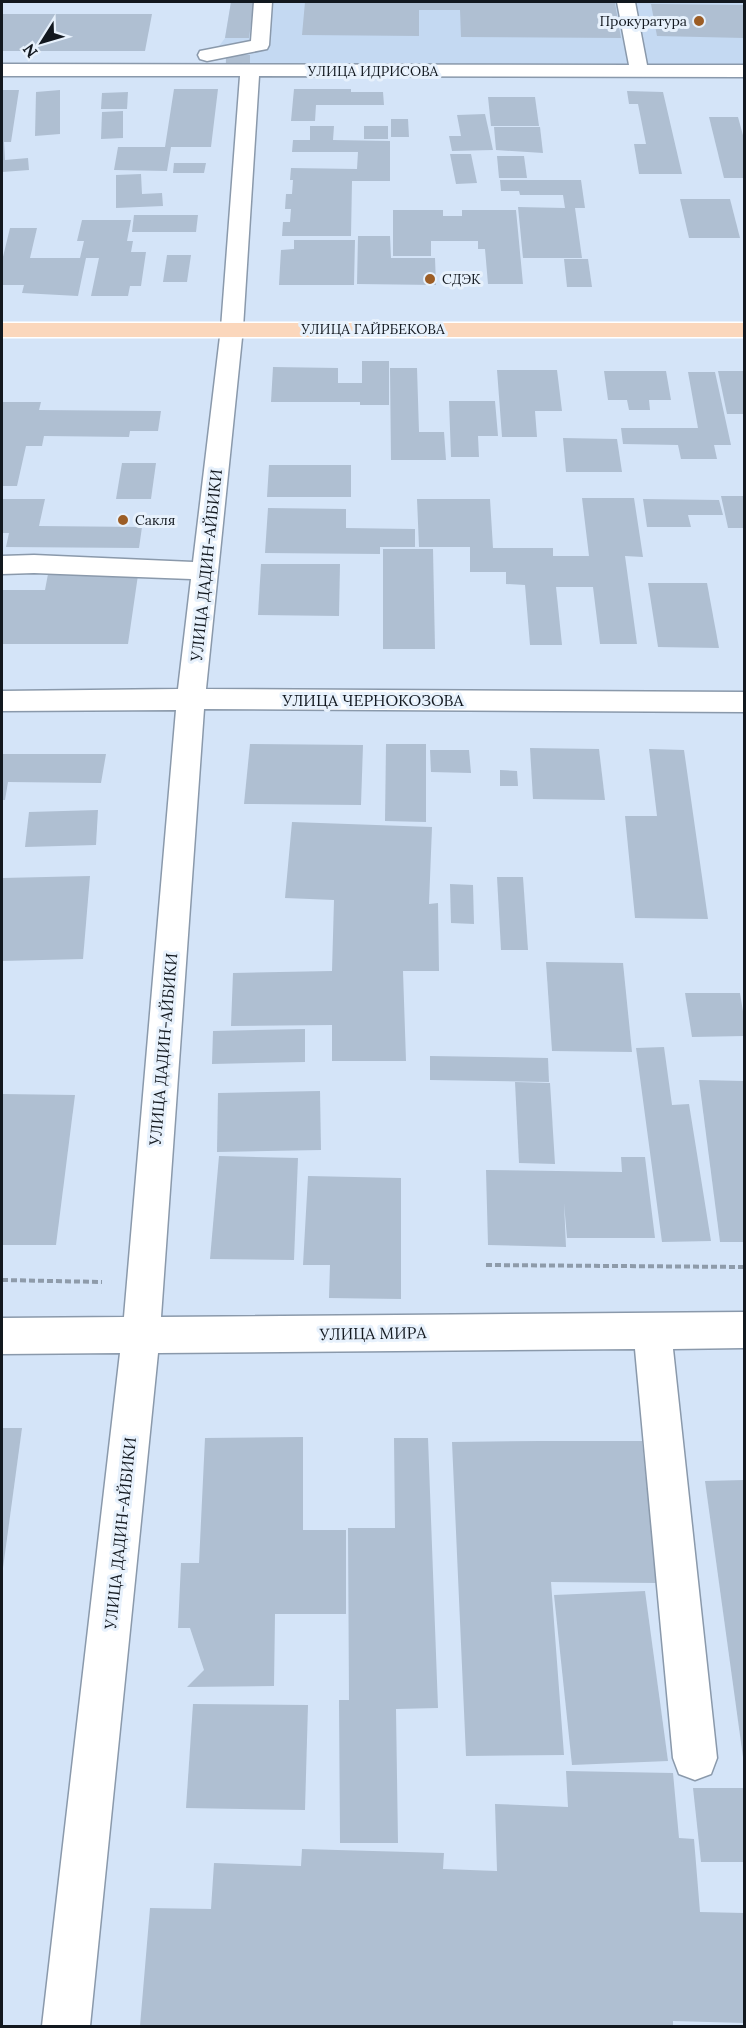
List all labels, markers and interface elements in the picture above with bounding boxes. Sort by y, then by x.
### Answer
north arrow [12,12,72,72]
place label: Прокуратура [599,12,687,30]
marker: Прокуратура [692,14,706,28]
text: N [18,40,42,62]
street label: УЛИЦА ИДРИСОВА [307,62,439,80]
place label: СДЭК [442,270,481,288]
marker: СДЭК [423,272,437,286]
street label: УЛИЦА ГАЙРБЕКОВА [300,320,445,338]
street label: УЛИЦА ДАДИН-АЙБИКИ [186,468,226,663]
place label: Сакля [135,511,175,529]
marker: Сакля [116,513,130,527]
street label: УЛИЦА ЧЕРНОКОЗОВА [281,690,465,710]
street label: УЛИЦА ДАДИН-АЙБИКИ [145,952,181,1147]
street label: УЛИЦА МИРА [318,1322,428,1344]
street label: УЛИЦА ДАДИН-АЙБИКИ [100,1436,140,1631]

